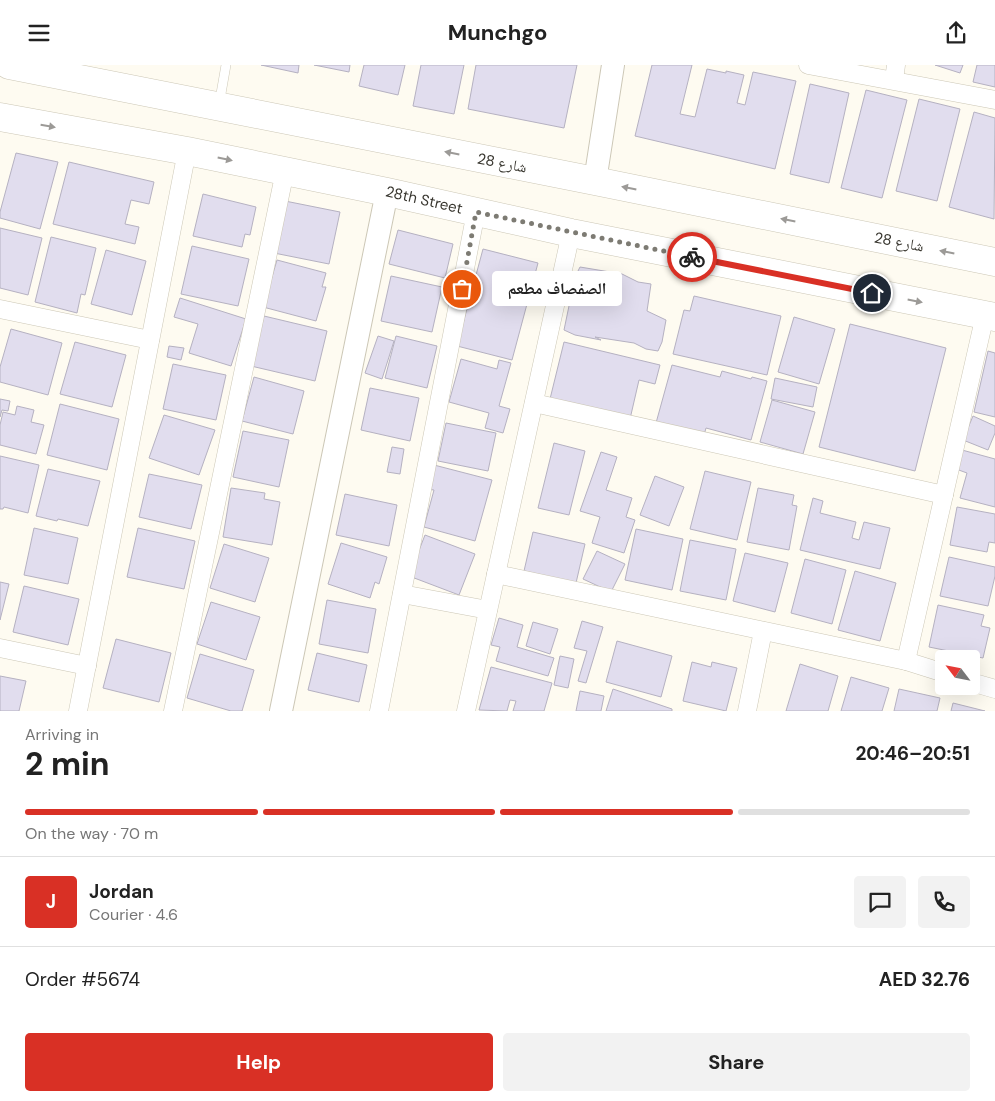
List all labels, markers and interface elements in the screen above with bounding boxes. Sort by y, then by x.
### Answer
text: Munchgo [448,18,547,47]
icon: menu [25,19,53,47]
icon: share [942,19,970,47]
one-way arrow [40,122,56,130]
one-way arrow [444,148,460,156]
street label: شارع 28 [476,148,529,178]
one-way arrow [217,155,233,163]
street label: 28th Street [383,181,465,219]
one-way arrow [620,183,636,191]
one-way arrow [780,216,796,224]
street label: شارع 28 [873,227,926,257]
courier [667,232,717,282]
icon: bike [678,243,706,271]
one-way arrow [940,248,955,256]
pin [441,268,483,310]
callout: الصفصاف مطعم [492,271,622,307]
pin [851,272,893,314]
icon: bag [448,275,476,303]
text: الصفصاف مطعم [508,278,606,299]
icon: home [858,279,886,307]
one-way arrow [908,298,924,306]
north arrow [935,650,980,695]
map controls [935,650,980,695]
text: Arriving in [25,724,99,745]
text: 20:46–20:51 [855,741,970,766]
text: 2 min [25,743,110,785]
text: On the way · 70 m [25,823,158,844]
button: chat [854,876,906,928]
button: phone [918,876,970,928]
text: Jordan [89,879,154,904]
text: J [46,889,56,914]
text: Courier · 4.6 [89,904,178,925]
text: Order #5674 [25,967,140,992]
text: AED 32.76 [879,967,970,992]
button: Help [25,1033,493,1091]
button: Share [503,1033,970,1091]

